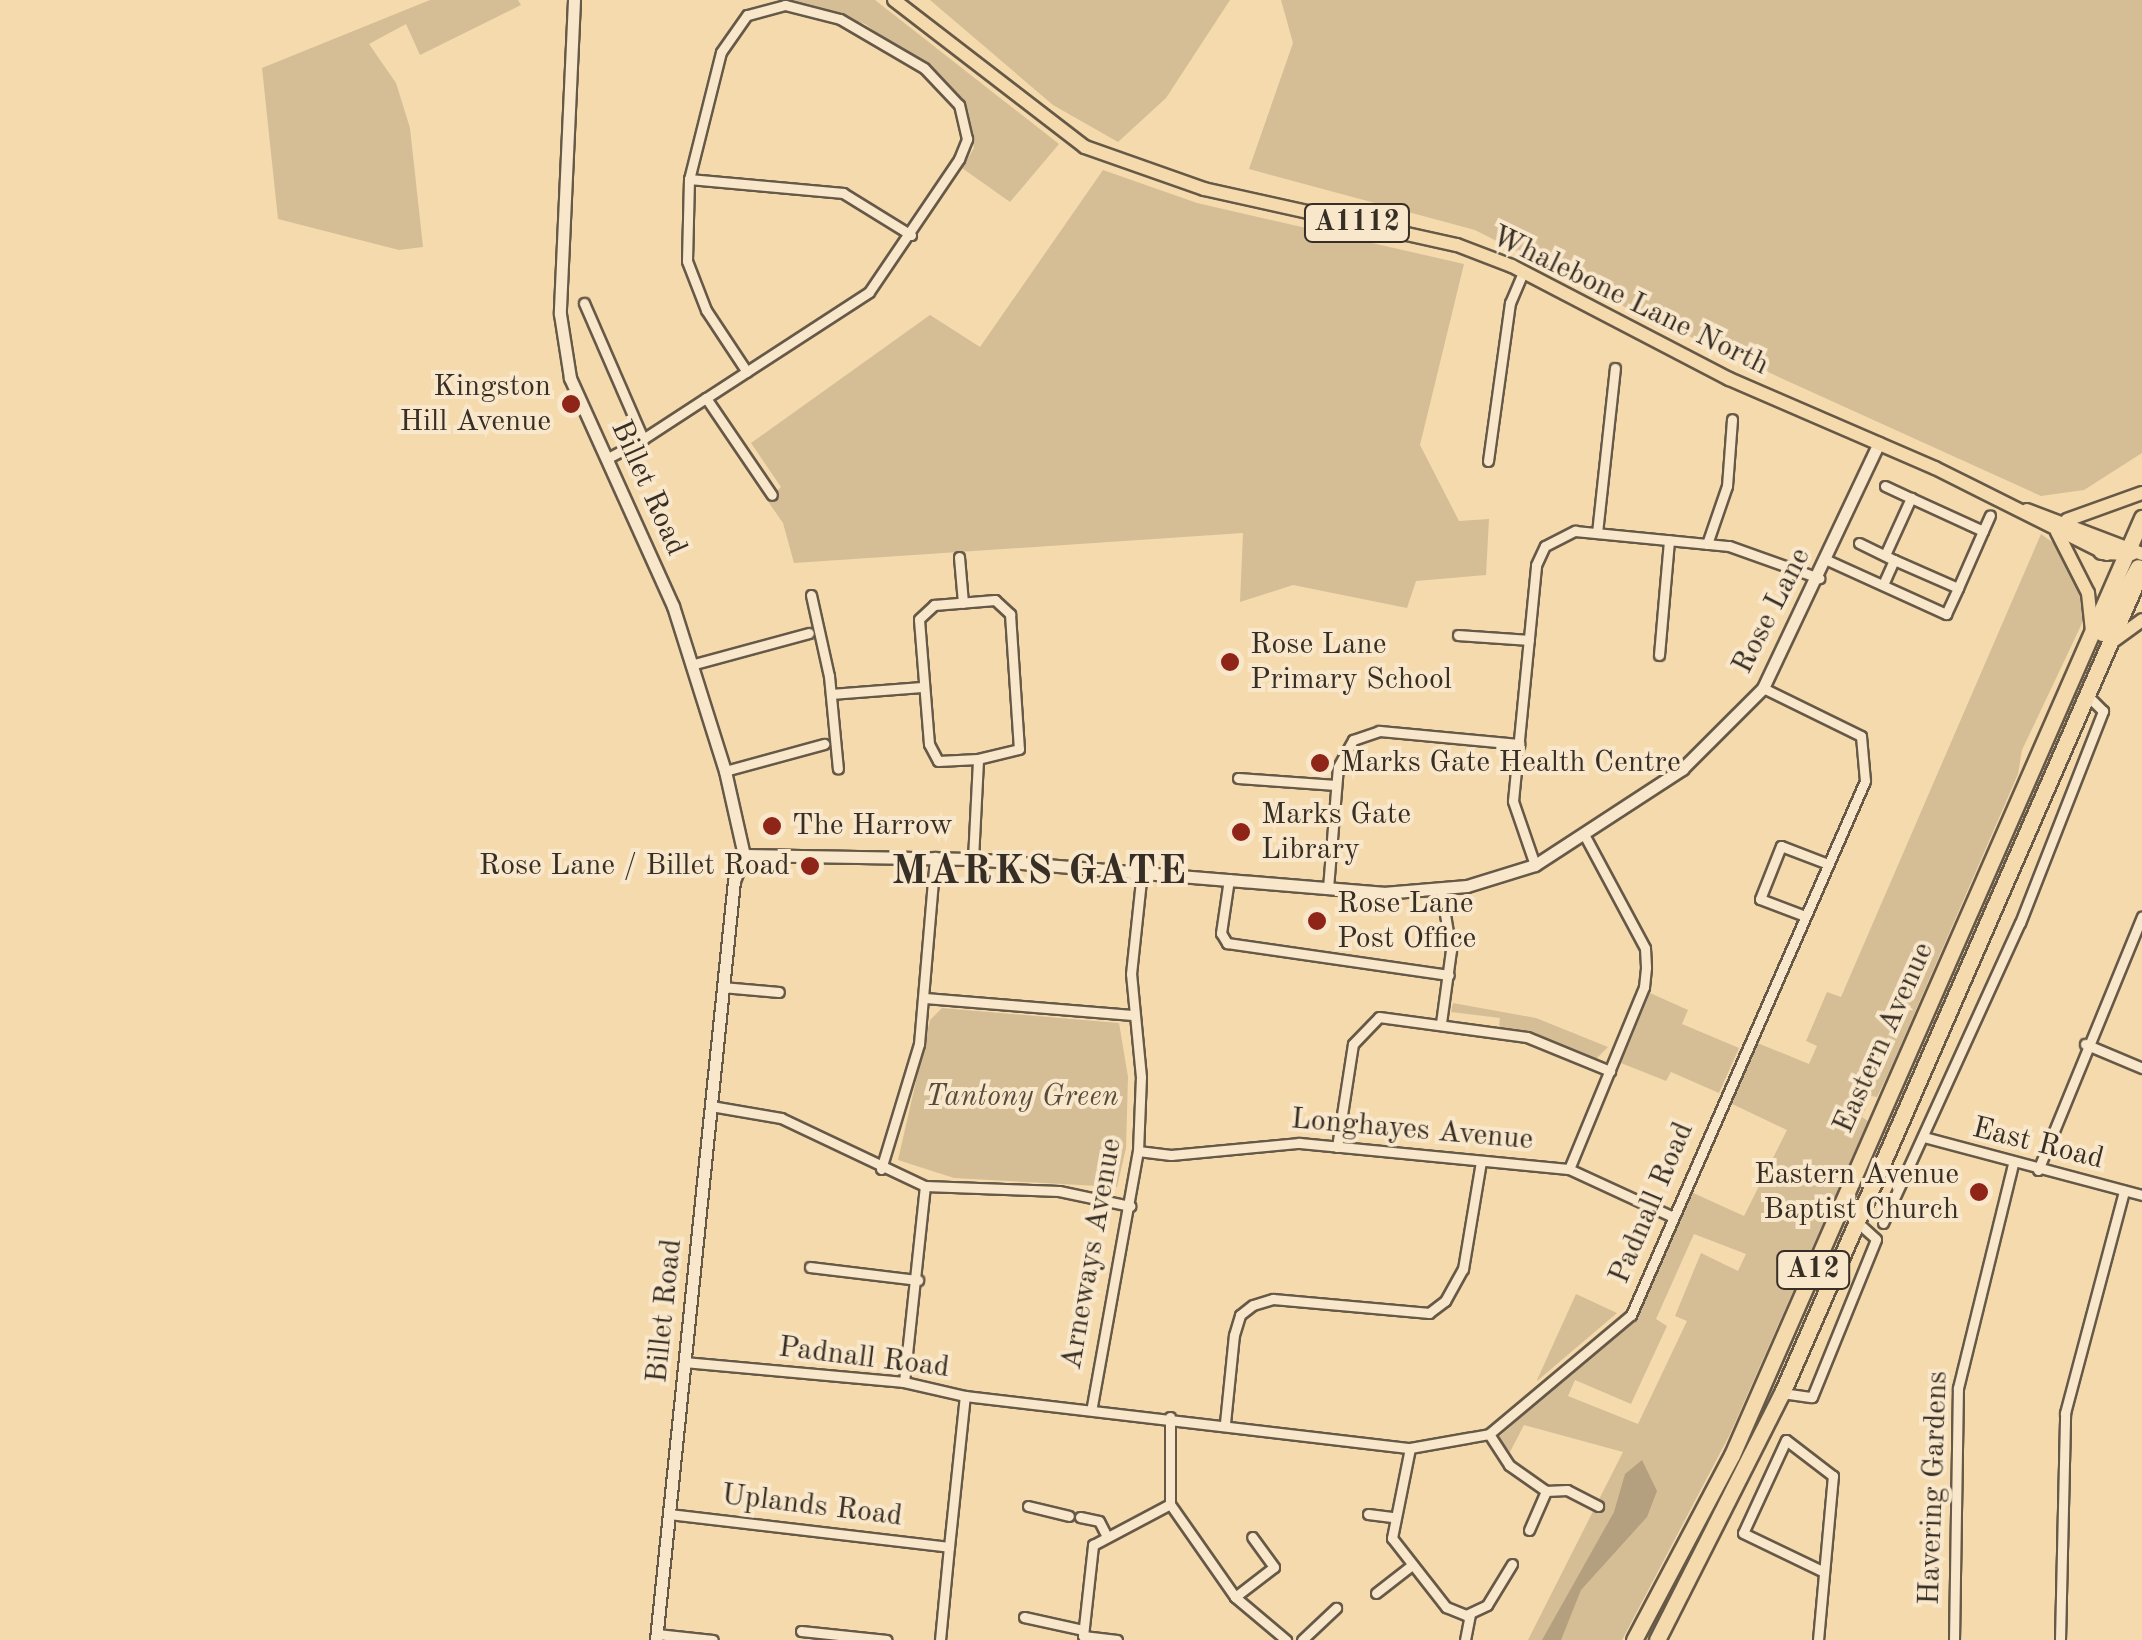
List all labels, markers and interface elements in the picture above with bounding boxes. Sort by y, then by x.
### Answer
road number: A1112 [1302,200,1412,246]
street label: Whalebone Lane North [1485,218,1775,384]
place label: Kingston Hill Avenue [399,369,551,440]
marker: Kingston Hill Avenue [560,393,582,415]
street label: Billet Road [602,415,694,561]
street label: Rose Lane [1725,542,1819,680]
place label: Rose Lane Primary School [1250,627,1452,698]
marker: Rose Lane Primary School [1219,651,1241,673]
place label: Marks Gate Health Centre [1340,745,1681,781]
marker: Marks Gate Health Centre [1309,752,1331,774]
place label: Marks Gate Library [1261,797,1411,868]
place label: The Harrow [792,808,953,844]
marker: The Harrow [761,815,783,837]
marker: Marks Gate Library [1230,821,1252,843]
place label: Rose Lane / Billet Road [479,848,790,884]
district label: MARKS GATE [892,849,1188,897]
marker: Rose Lane / Billet Road [799,855,821,877]
place label: Rose Lane Post Office [1337,886,1476,956]
marker: Rose Lane Post Office [1306,910,1328,932]
street label: Eastern Avenue [1826,937,1942,1139]
park label: Tantony Green [925,1079,1119,1115]
street label: Longhayes Avenue [1289,1101,1535,1159]
street label: East Road [1968,1110,2108,1178]
street label: Padnall Road [1602,1117,1702,1289]
street label: Arneways Avenue [1054,1135,1130,1373]
place label: Eastern Avenue Baptist Church [1754,1157,1959,1228]
marker: Eastern Avenue Baptist Church [1968,1181,1990,1203]
street label: Billet Road [640,1237,690,1385]
road number: A12 [1776,1247,1850,1293]
street label: Padnall Road [776,1330,952,1386]
street label: Havering Gardens [1912,1370,1956,1606]
street label: Uplands Road [719,1477,905,1535]

